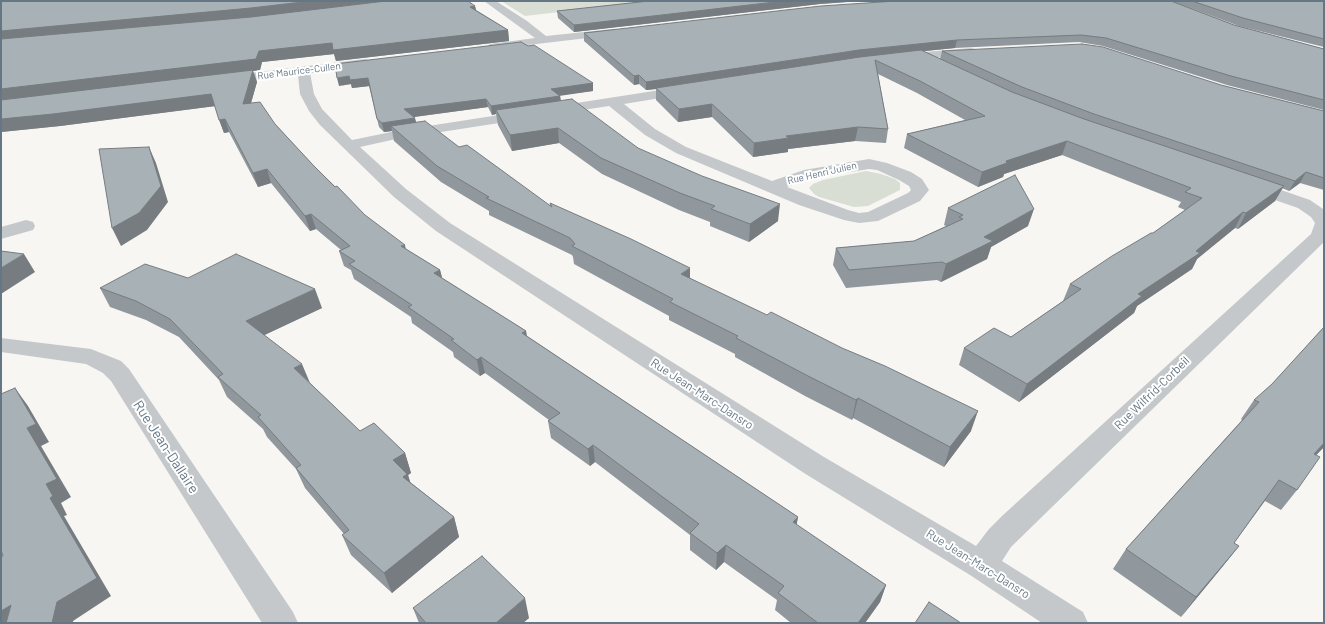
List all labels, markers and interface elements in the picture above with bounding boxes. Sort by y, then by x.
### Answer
street label: Rue Maurice-Cullen [257,60,341,82]
street label: Rue Henri Julien [786,159,858,187]
street label: Rue Wilfrid-Corbeil [1111,354,1193,432]
street label: Rue Jean-Marc-Dansro [648,355,756,433]
street label: Rue Jean-Dallaire [130,397,202,497]
street label: Rue Jean-Marc-Dansro [923,526,1033,602]

